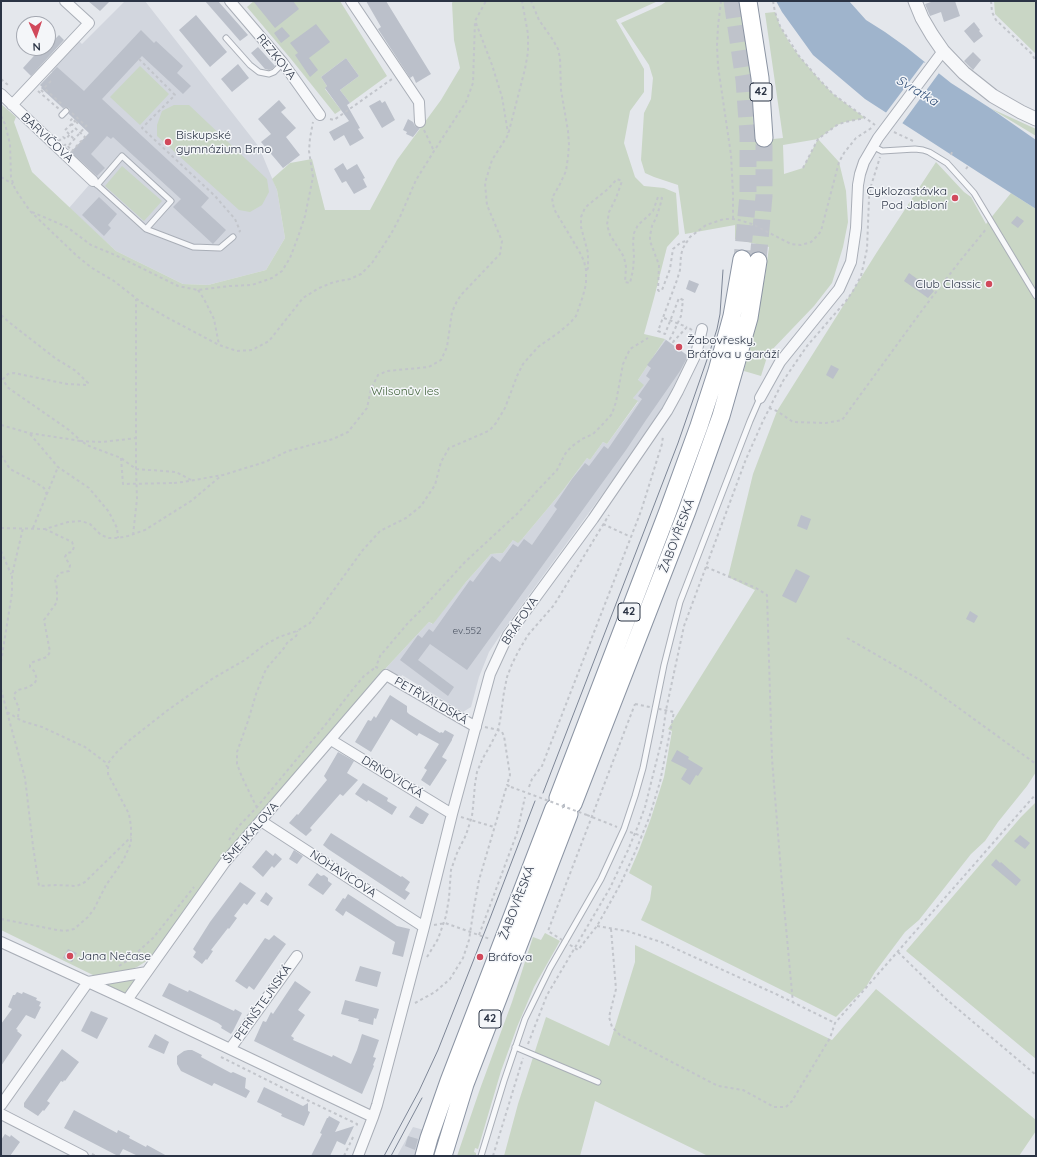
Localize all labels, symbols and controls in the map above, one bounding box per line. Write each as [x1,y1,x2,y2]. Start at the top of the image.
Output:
north arrow [16,16,56,56]
street label: REZKOVA [253,31,299,83]
text: N [32,40,41,54]
water label: Svratka [893,72,941,110]
road number: 42 [750,83,772,101]
street label: BARVIČOVA [18,110,76,166]
place label: Biskupské gymnázium Brno [176,128,271,156]
marker: Biskupské gymnázium Brno [163,137,173,147]
place label: Cyklozastávka Pod Jabloní [866,184,947,212]
marker: Cyklozastávka Pod Jabloní [950,193,960,203]
place label: Club Classic [915,277,981,291]
marker: Club Classic [984,279,994,289]
place label: Žabovřesky, Bráfova u garáží [687,333,779,361]
marker: Žabovřesky, Bráfova u garáží [674,342,684,352]
park label: Wilsonův les [371,384,439,398]
street label: ŽABOVŘESKÁ [656,497,698,575]
street label: BRÁFOVA [499,594,541,648]
road number: 42 [618,603,640,621]
house number: ev.552 [452,625,482,637]
street label: PETŘVALDSKÁ [392,674,470,728]
street label: DRNOVICKÁ [359,753,425,801]
street label: ŠMEJKALOVA [220,799,282,867]
street label: NOHAVICOVA [307,847,379,901]
street label: ŽABOVŘESKÁ [496,864,538,942]
place label: Jana Nečase [78,949,151,963]
place label: Bráfova [488,950,532,964]
marker: Jana Nečase [65,951,75,961]
marker: Bráfova [475,952,485,962]
street label: PERNŠTEJNSKÁ [231,962,295,1044]
road number: 42 [479,1010,501,1028]

